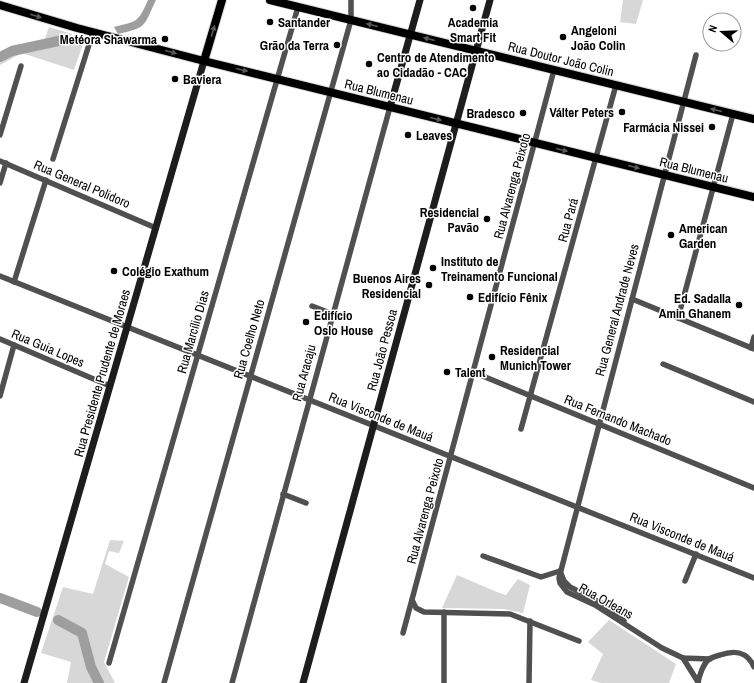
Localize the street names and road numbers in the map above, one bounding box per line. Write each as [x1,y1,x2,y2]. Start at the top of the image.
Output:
street label: Rua Doutor João Colin [506,38,616,80]
street label: Rua Blumenau [343,75,415,109]
street label: Rua Alvarenga Peixoto [490,131,534,241]
street label: Rua Blumenau [658,153,730,187]
street label: Rua General Polidoro [31,156,133,212]
street label: Rua Pará [554,196,582,244]
street label: Rua General Andrade Neves [591,242,643,378]
street label: Rua Presidente Prudente de Moraes [70,287,134,459]
street label: Rua Marcílio Dias [173,289,213,375]
street label: Rua Coelho Neto [230,297,268,381]
street label: Rua João Pessoa [363,307,401,393]
street label: Rua Guia Lopes [9,325,87,371]
street label: Rua Aracaju [288,343,320,403]
street label: Rua Visconde de Mauá [326,388,436,446]
street label: Rua Fernando Machado [562,391,674,449]
street label: Rua Alvarenga Peixoto [403,456,447,566]
street label: Rua Visconde de Mauá [627,508,737,566]
street label: Rua Orleans [576,579,636,623]

